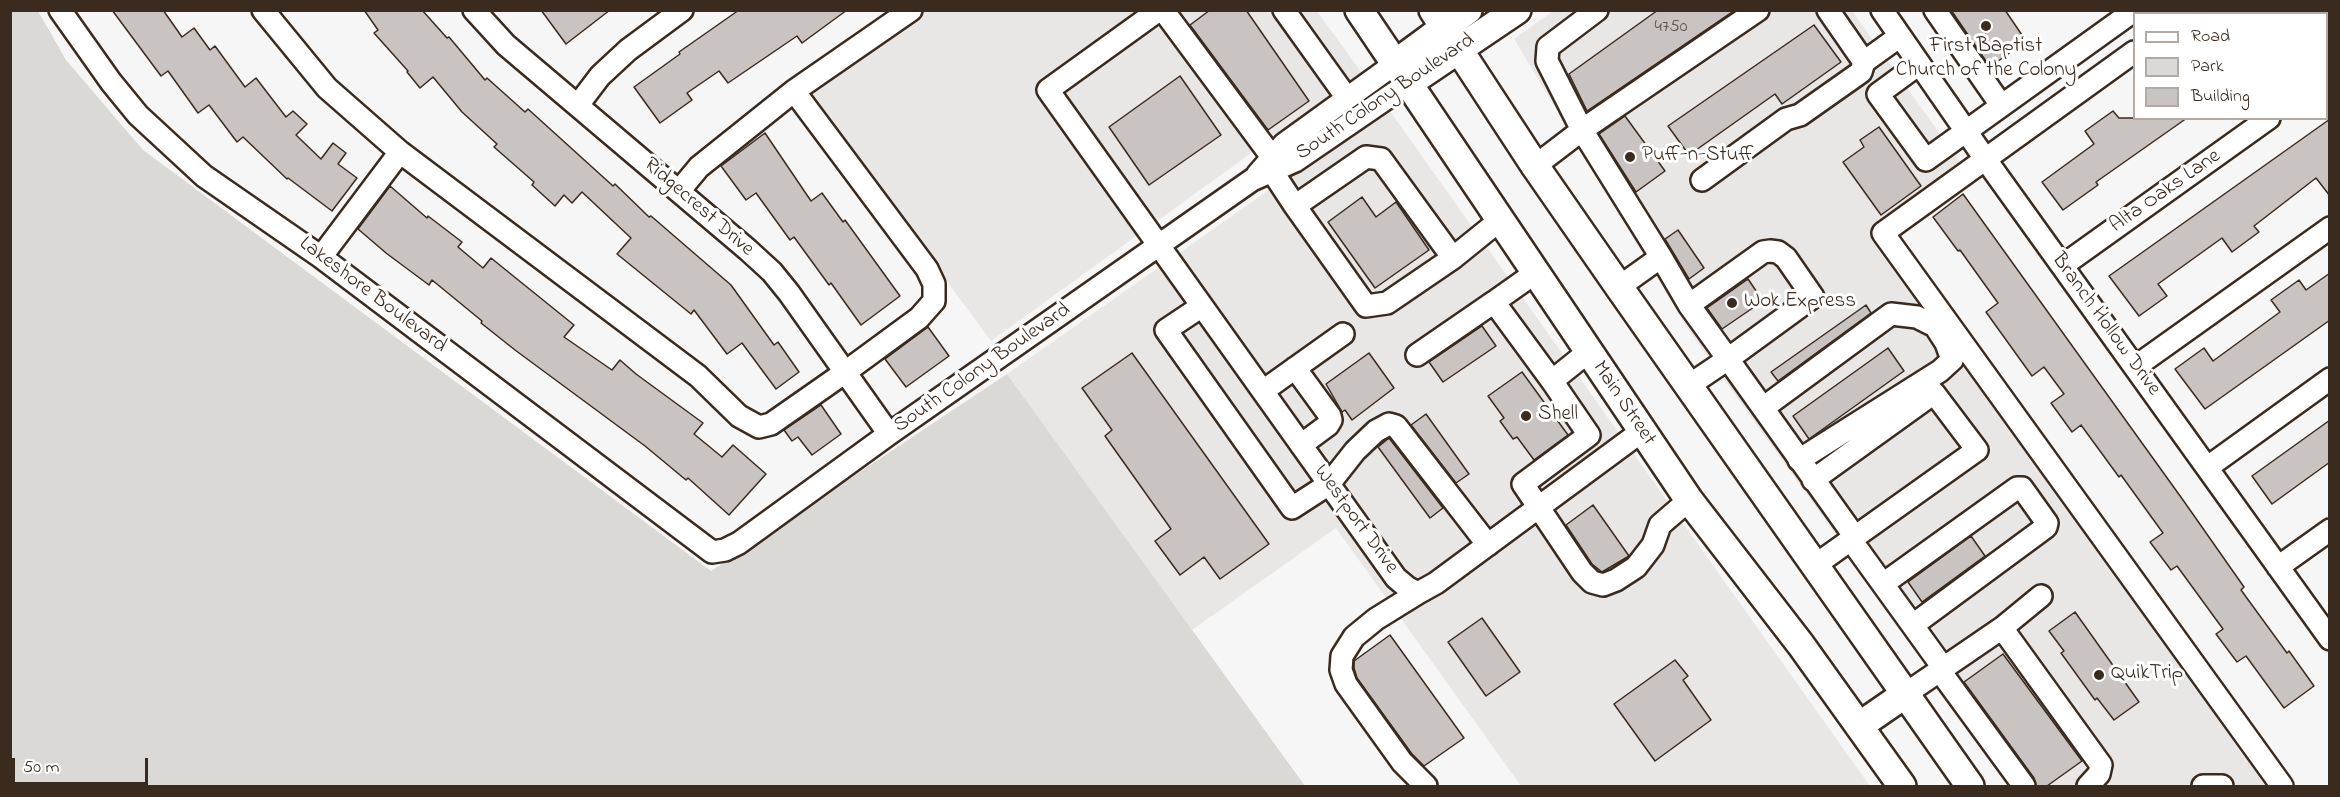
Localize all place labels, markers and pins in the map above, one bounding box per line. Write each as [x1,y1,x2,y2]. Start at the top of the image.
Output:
marker: First Baptist Church of the Colony [1979,19,1993,33]
place label: First Baptist Church of the Colony [1896,35,2076,85]
place label: Puff-n-Stuff [1642,144,1754,170]
marker: Puff-n-Stuff [1623,150,1637,164]
place label: Wok Express [1744,290,1856,316]
marker: Wok Express [1725,296,1739,310]
place label: Shell [1538,403,1578,429]
marker: Shell [1519,409,1533,423]
place label: QuikTrip [2111,662,2183,688]
marker: QuikTrip [2092,668,2106,682]

